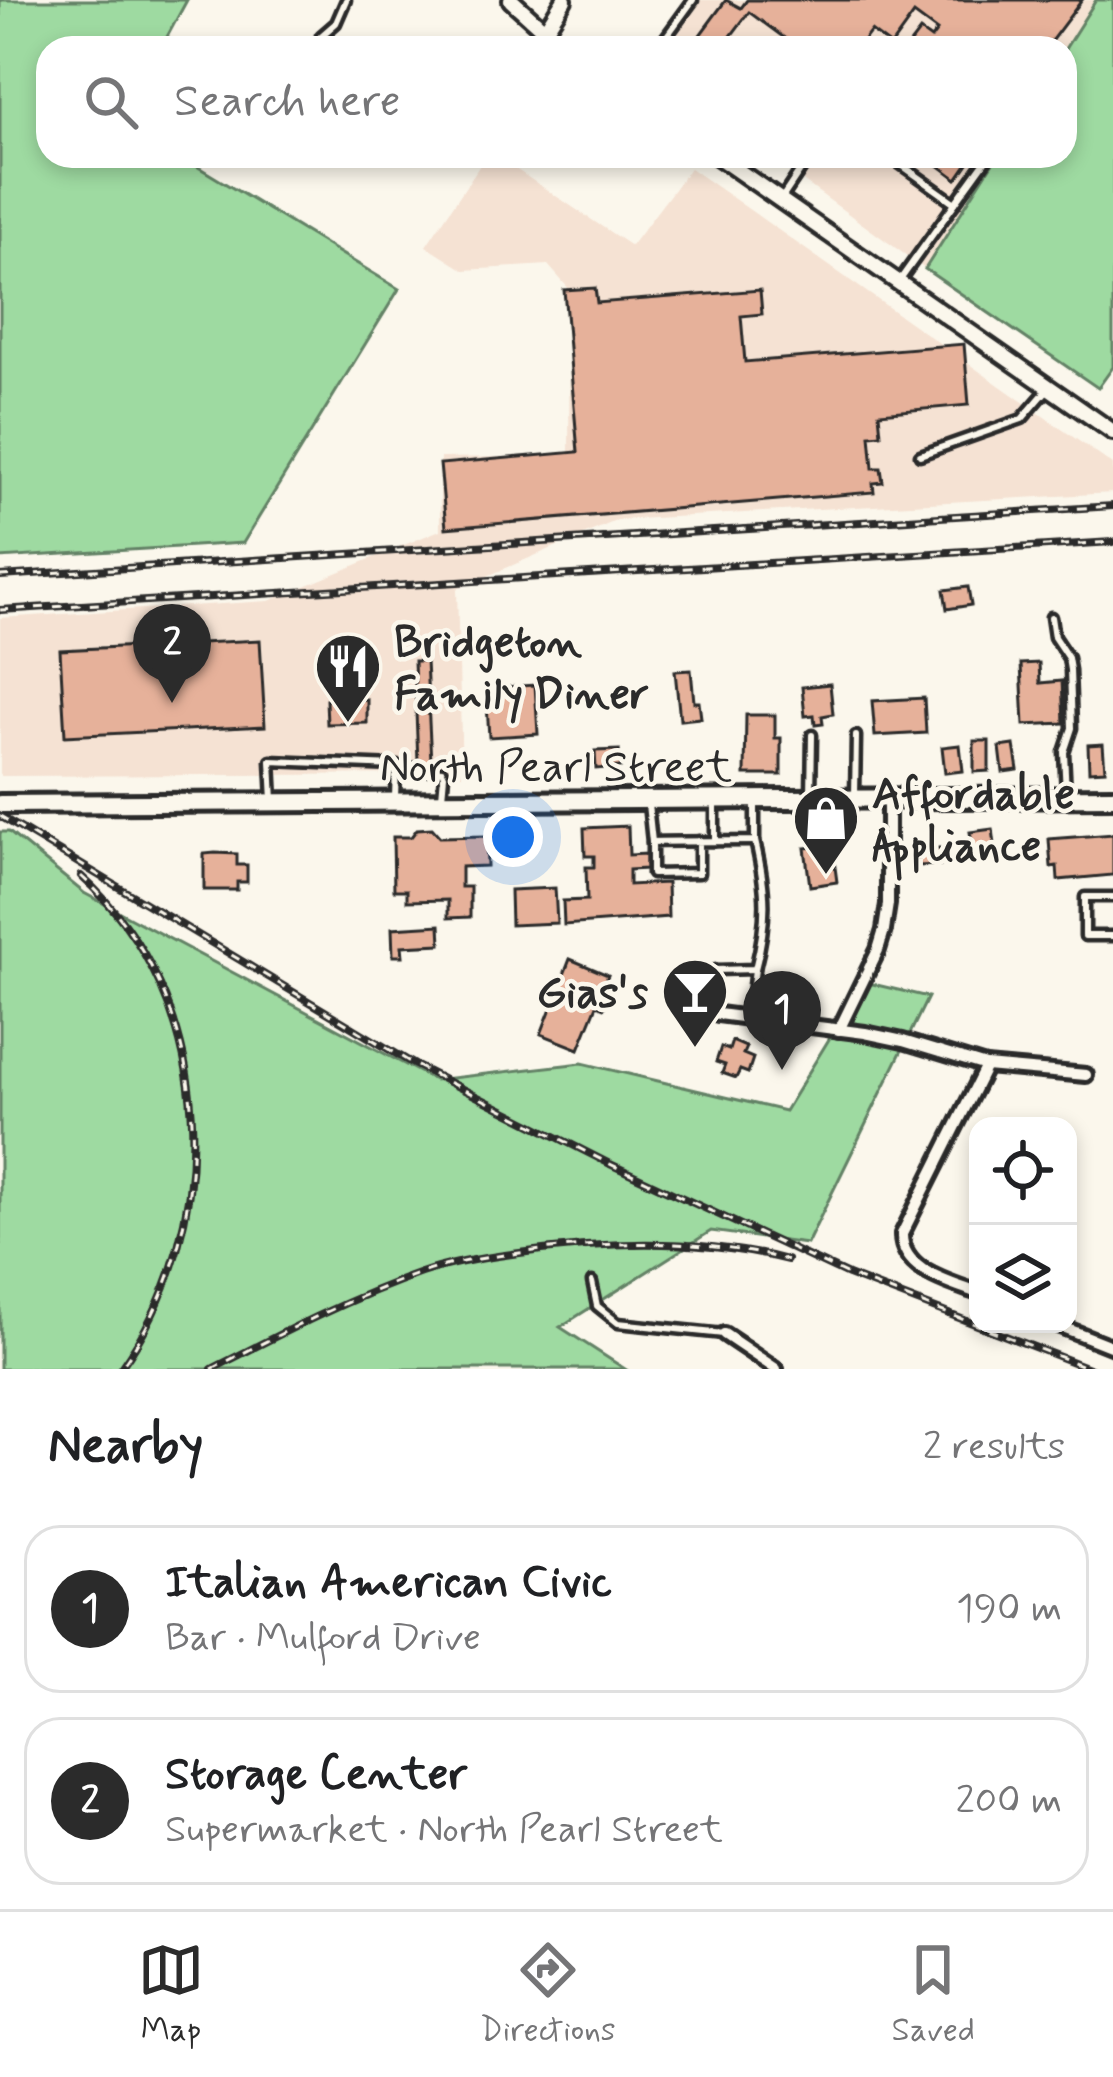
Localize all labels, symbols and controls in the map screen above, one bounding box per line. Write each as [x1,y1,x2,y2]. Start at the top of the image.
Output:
search box [36,36,1077,168]
icon: search [78,69,144,135]
text: Search here [174,73,401,132]
pin: 2 [133,604,211,703]
place label: Bridgeton Family Diner [394,614,649,725]
restaurant icon: Bridgeton Family Diner [313,631,383,725]
street label: North Pearl Street [380,739,732,798]
place label: Affordable Appliance [872,766,1075,881]
shop icon: Affordable Appliance [791,783,861,877]
your location [483,807,543,867]
bar icon: Gias's [660,956,730,1050]
place label: Gias's [536,965,648,1024]
pin: 1 [743,971,821,1070]
map controls [969,1117,1077,1333]
button: locate [969,1117,1077,1225]
button: layers [969,1225,1077,1333]
text: Nearby [48,1414,203,1480]
text: 2 results [923,1422,1065,1473]
text: Italian American Civic [165,1554,612,1613]
text: 1 [81,1584,99,1635]
text: 190 m [956,1584,1062,1635]
text: Bar · Mulford Drive [165,1613,481,1664]
text: Storage Center [165,1746,467,1805]
text: 2 [80,1776,100,1827]
text: 200 m [956,1776,1062,1827]
text: Supermarket · North Pearl Street [165,1805,723,1856]
tab: Map [138,1937,204,2053]
tab: Directions [480,1937,616,2053]
tab: Saved [892,1937,975,2053]

